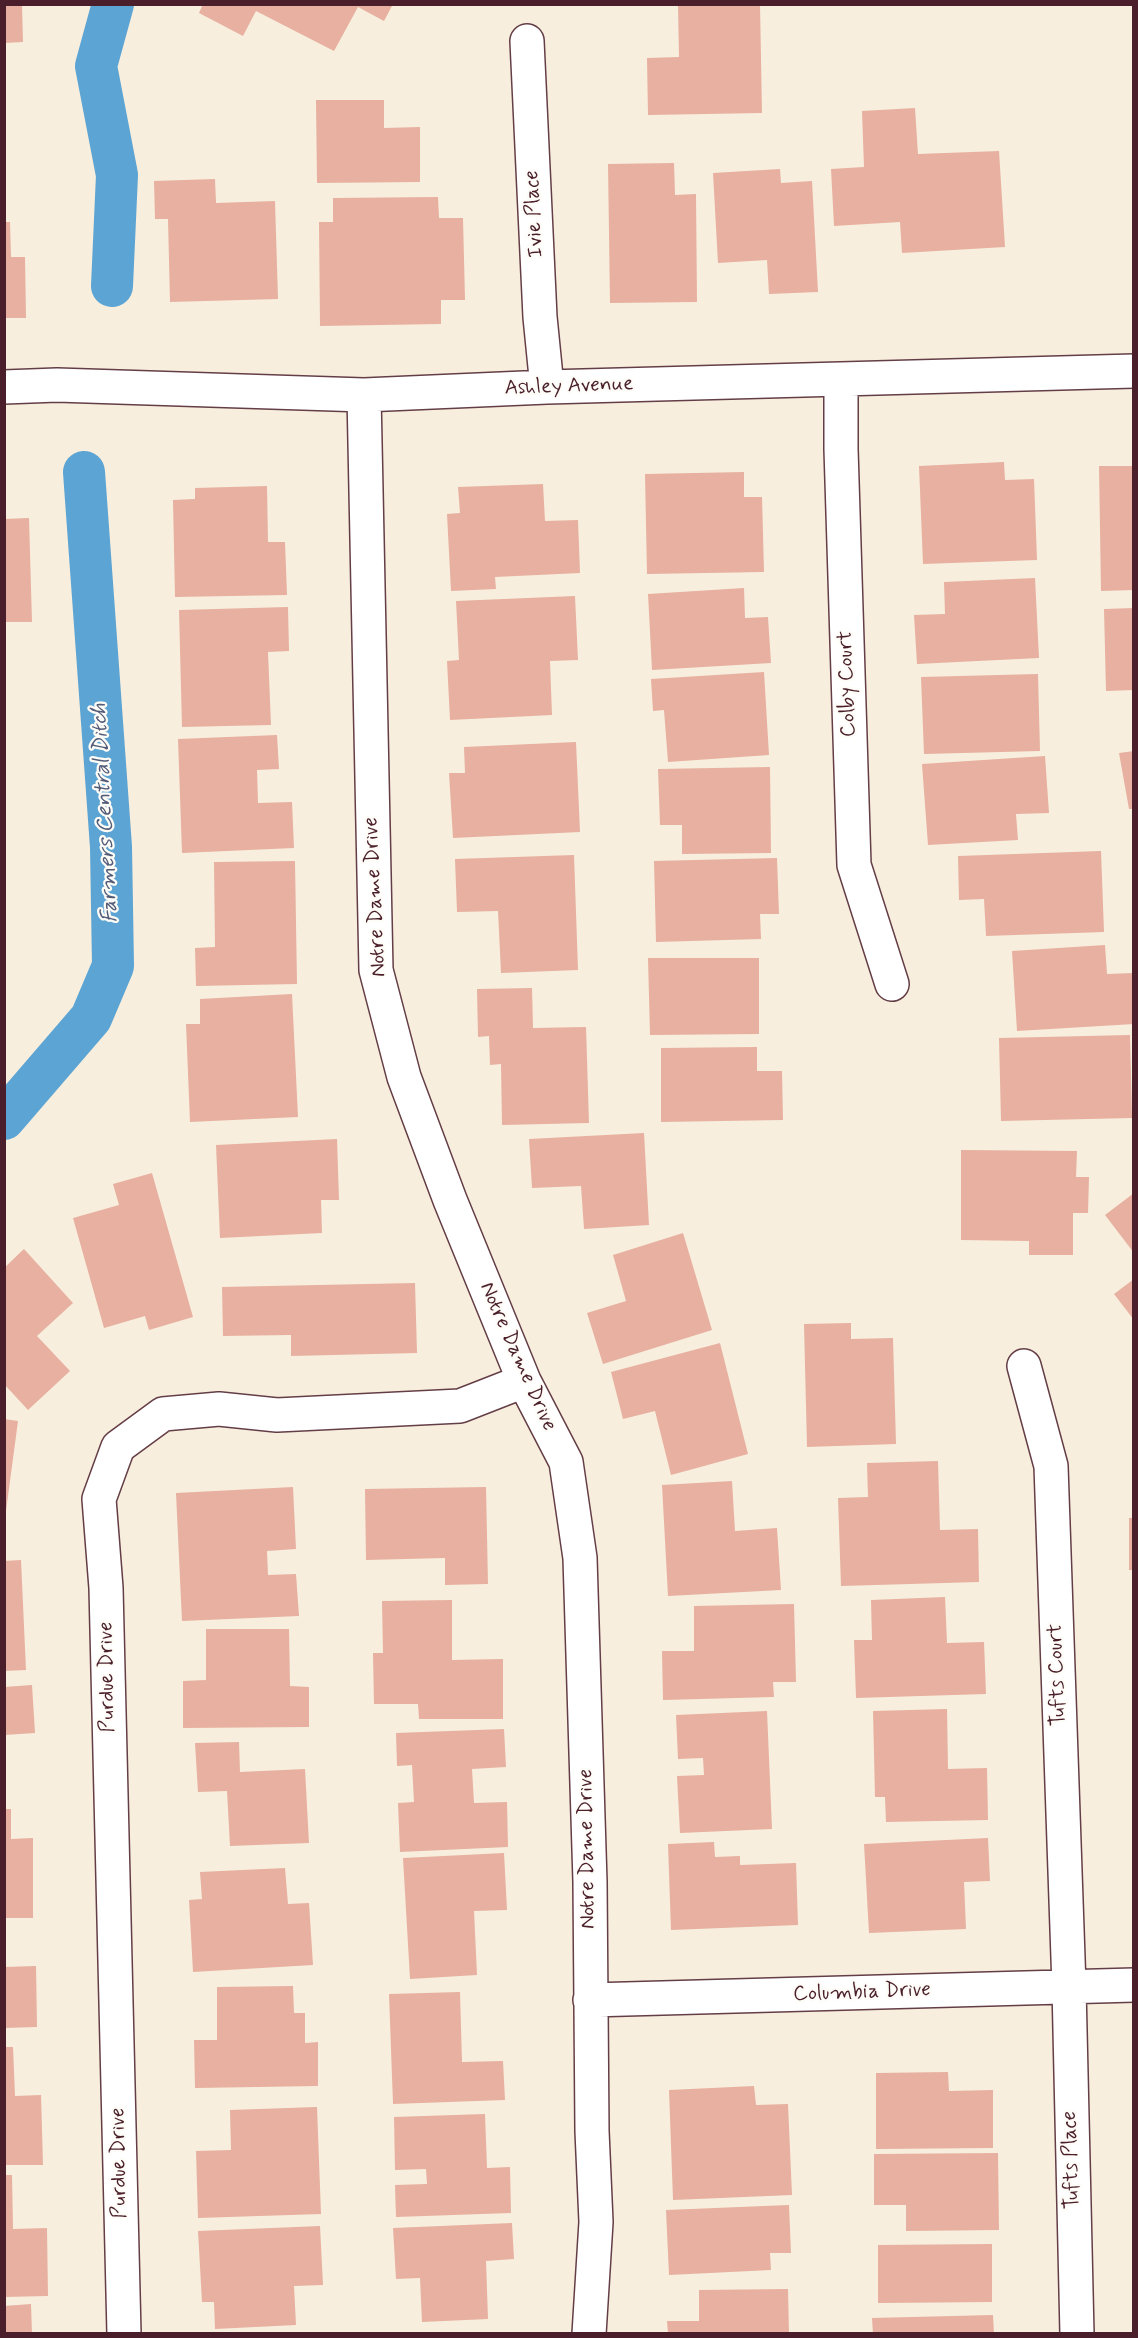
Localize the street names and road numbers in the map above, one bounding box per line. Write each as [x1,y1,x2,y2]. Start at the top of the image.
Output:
street label: Ivie Place [520,170,550,258]
street label: Ashley Avenue [504,372,634,402]
street label: Colby Court [834,630,862,738]
street label: Notre Dame Drive [359,816,393,978]
street label: Notre Dame Drive [473,1279,561,1435]
street label: Purdue Drive [94,1621,122,1733]
street label: Tufts Court [1044,1623,1072,1727]
street label: Notre Dame Drive [574,1769,602,1929]
street label: Columbia Drive [793,1978,931,2008]
street label: Purdue Drive [106,2107,134,2219]
street label: Tufts Place [1058,2110,1086,2210]

